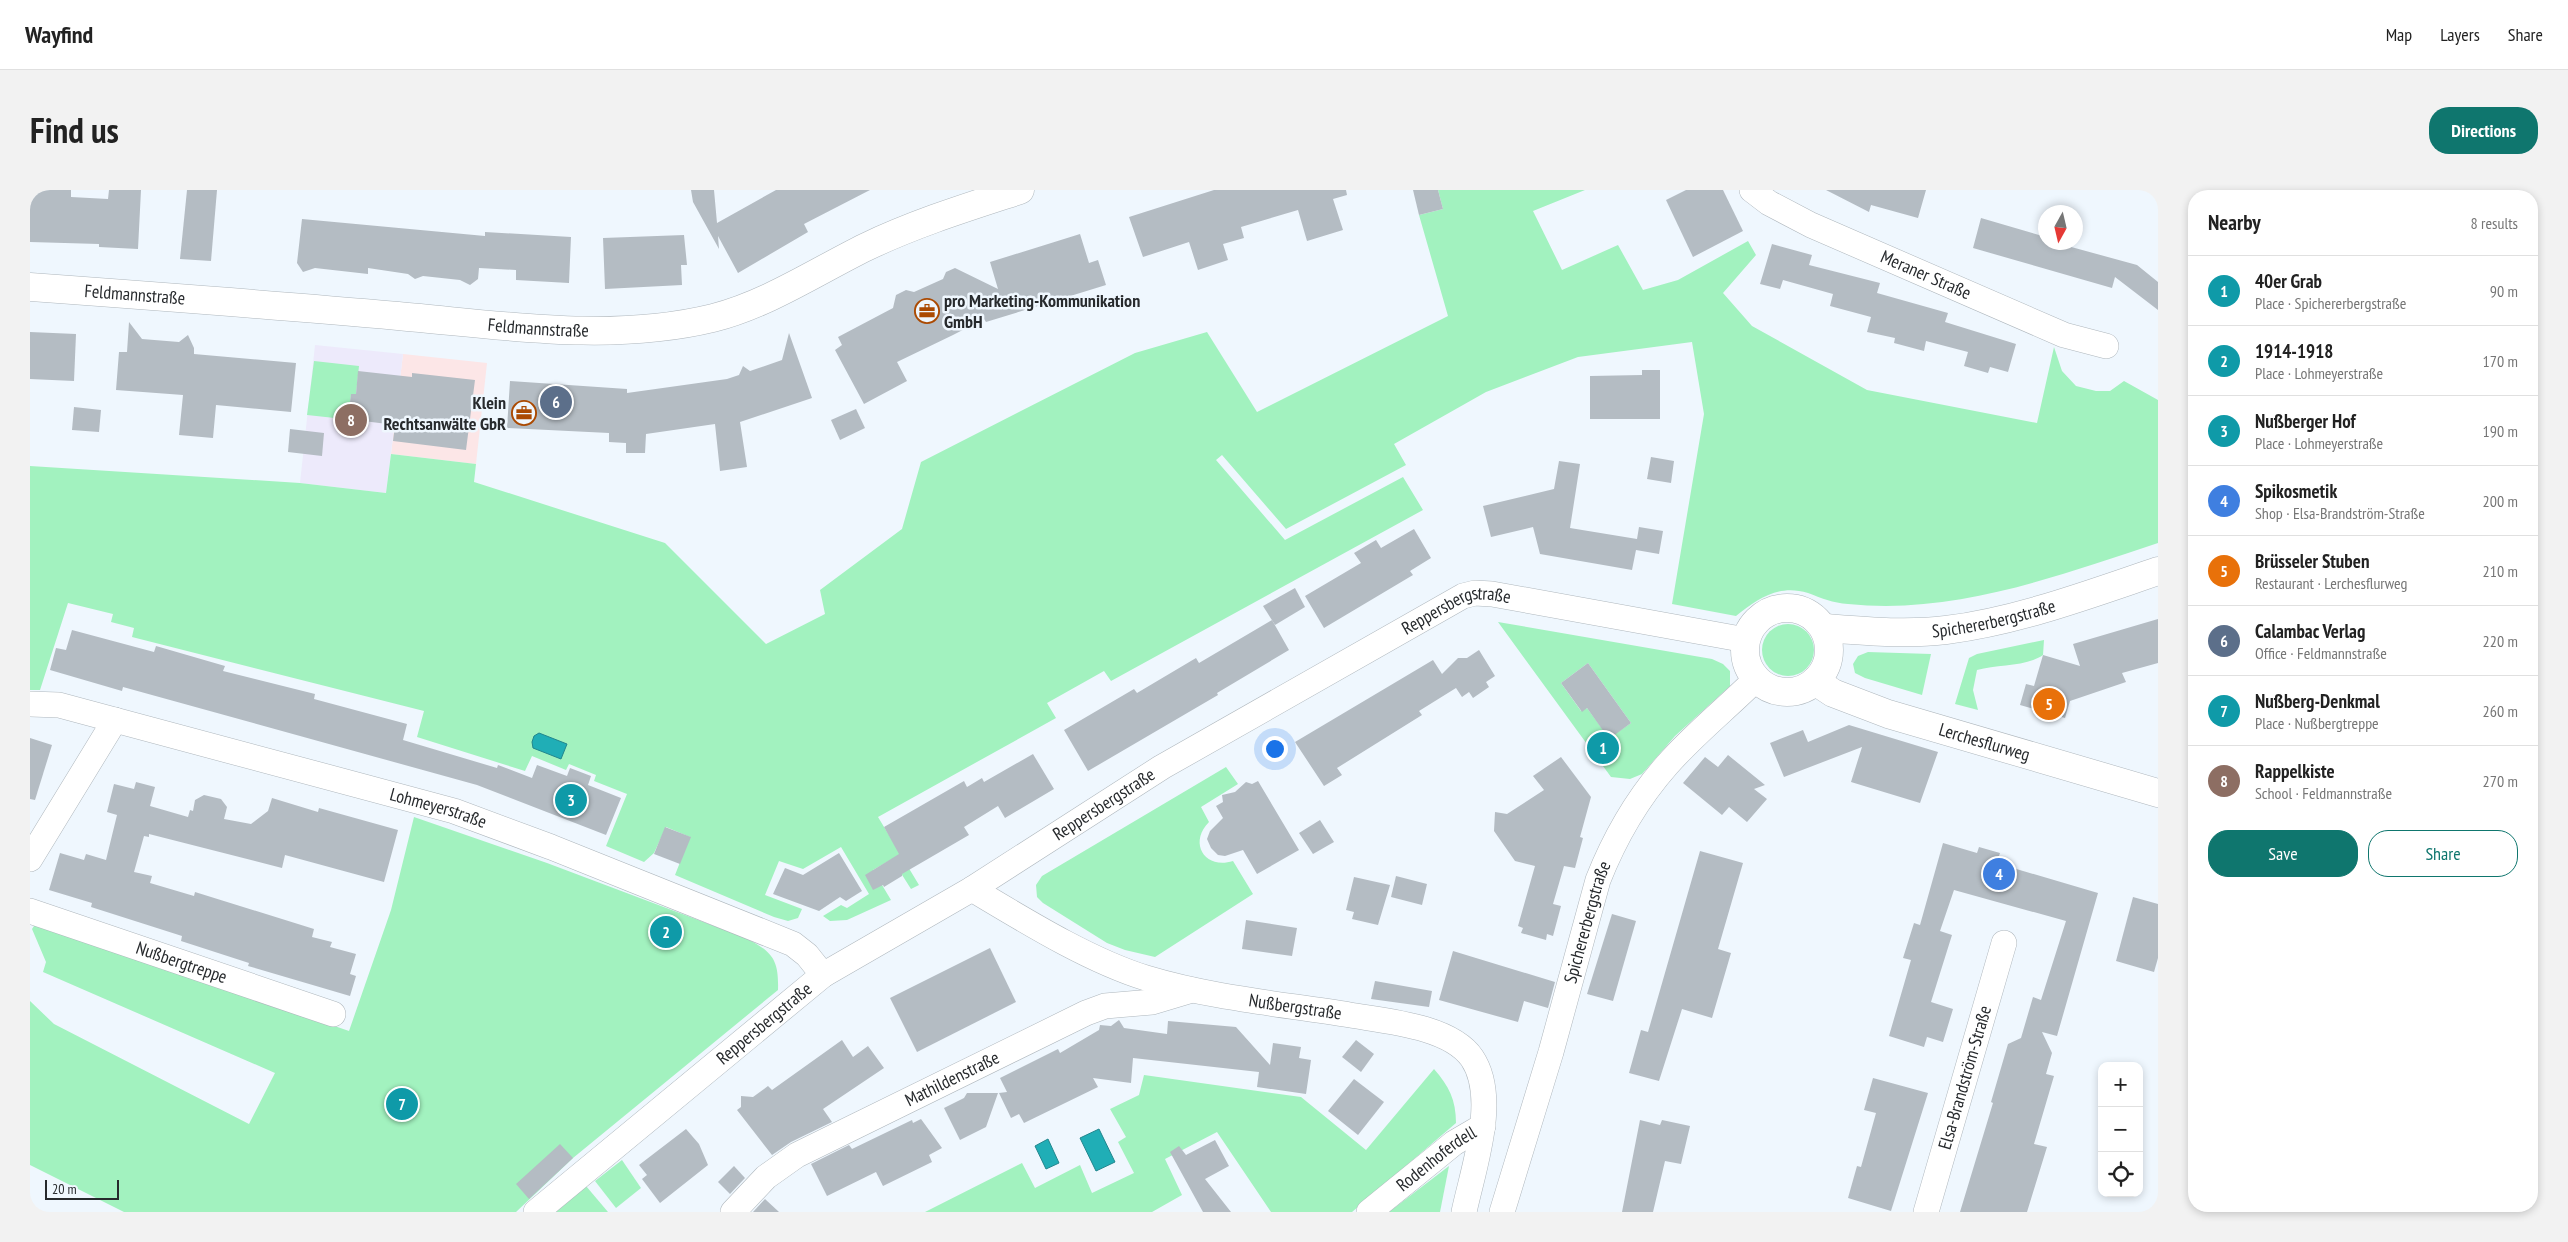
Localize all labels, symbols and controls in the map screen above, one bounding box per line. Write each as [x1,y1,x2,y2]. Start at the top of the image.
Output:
text: Wayfind [25,19,93,50]
text: Map [2386,23,2412,46]
text: Layers [2440,23,2480,46]
text: Share [2508,23,2543,46]
text: Find us [30,107,119,153]
button: Directions [2429,107,2538,154]
north arrow [2038,205,2083,250]
text: Nearby [2208,209,2261,236]
text: 8 results [2471,213,2518,233]
street label: Meraner Straße [1877,245,1975,304]
text: 40er Grab [2255,269,2322,293]
street label: Feldmannstraße [84,279,186,309]
text: 1 [2220,281,2228,301]
text: 90 m [2490,281,2518,301]
place label: pro Marketing-Kommunikation GmbH [944,289,1140,333]
text: Place · Spichererbergstraße [2255,293,2406,313]
office icon: pro Marketing-Kommunikation GmbH [914,298,940,324]
street label: Feldmannstraße [487,313,589,342]
text: 1914-1918 [2255,339,2333,363]
text: 2 [2220,351,2228,371]
text: 170 m [2483,351,2518,371]
text: Place · Lohmeyerstraße [2255,363,2383,383]
pin: 6 [540,383,572,421]
place label: Klein Rechtsanwälte GbR [384,391,506,435]
office icon: Klein Rechtsanwälte GbR [511,400,537,426]
pin: 8 [335,401,367,439]
text: Nußberger Hof [2255,409,2356,433]
text: 3 [2220,421,2228,441]
text: 190 m [2483,421,2518,441]
text: Place · Lohmeyerstraße [2255,433,2383,453]
text: Spikosmetik [2255,479,2337,503]
text: 4 [2220,491,2228,511]
text: 200 m [2483,491,2518,511]
text: Shop · Elsa-Brandström-Straße [2255,503,2425,523]
text: Brüsseler Stuben [2255,549,2369,573]
text: 5 [2220,561,2228,581]
text: 210 m [2483,561,2518,581]
text: Restaurant · Lerchesflurweg [2255,573,2407,593]
street label: Reppersbergstraße [1397,581,1513,639]
street label: Spichererbergstraße [1931,594,2058,642]
text: Calambac Verlag [2255,619,2365,643]
text: 6 [2220,631,2228,651]
text: 220 m [2483,631,2518,651]
text: Office · Feldmannstraße [2255,643,2387,663]
pin: 5 [2033,685,2065,723]
text: Nußberg-Denkmal [2255,689,2380,713]
text: 7 [2220,701,2228,721]
text: 260 m [2483,701,2518,721]
text: Place · Nußbergtreppe [2255,713,2379,733]
street label: Lerchesflurweg [1936,718,2033,766]
pin: 1 [1587,729,1619,767]
your location [1262,736,1288,762]
text: Rappelkiste [2255,759,2335,783]
street label: Reppersbergstraße [1048,763,1159,845]
text: 8 [2220,771,2228,791]
text: 270 m [2483,771,2518,791]
pin: 3 [555,781,587,819]
street label: Lohmeyerstraße [387,782,490,833]
text: School · Feldmannstraße [2255,783,2392,803]
button: Save [2208,830,2358,877]
button: Share [2368,830,2518,877]
pin: 4 [1983,855,2015,893]
street label: Spichererbergstraße [1558,857,1616,986]
pin: 2 [650,913,682,951]
street label: Nußbergtreppe [133,936,230,988]
street label: Reppersbergstraße [712,977,816,1069]
street label: Nußbergstraße [1247,988,1343,1025]
street label: Elsa-Brandström-Straße [1933,1003,1996,1152]
street label: Mathildenstraße [901,1045,1003,1111]
map controls [2098,1062,2143,1197]
button: + [2098,1062,2143,1107]
pin: 7 [386,1085,418,1123]
button: − [2098,1107,2143,1152]
street label: Rodenhoferdell [1391,1120,1481,1196]
button: locate [2098,1152,2143,1197]
scale bar [45,1177,119,1200]
text: 20 m [52,1180,77,1198]

